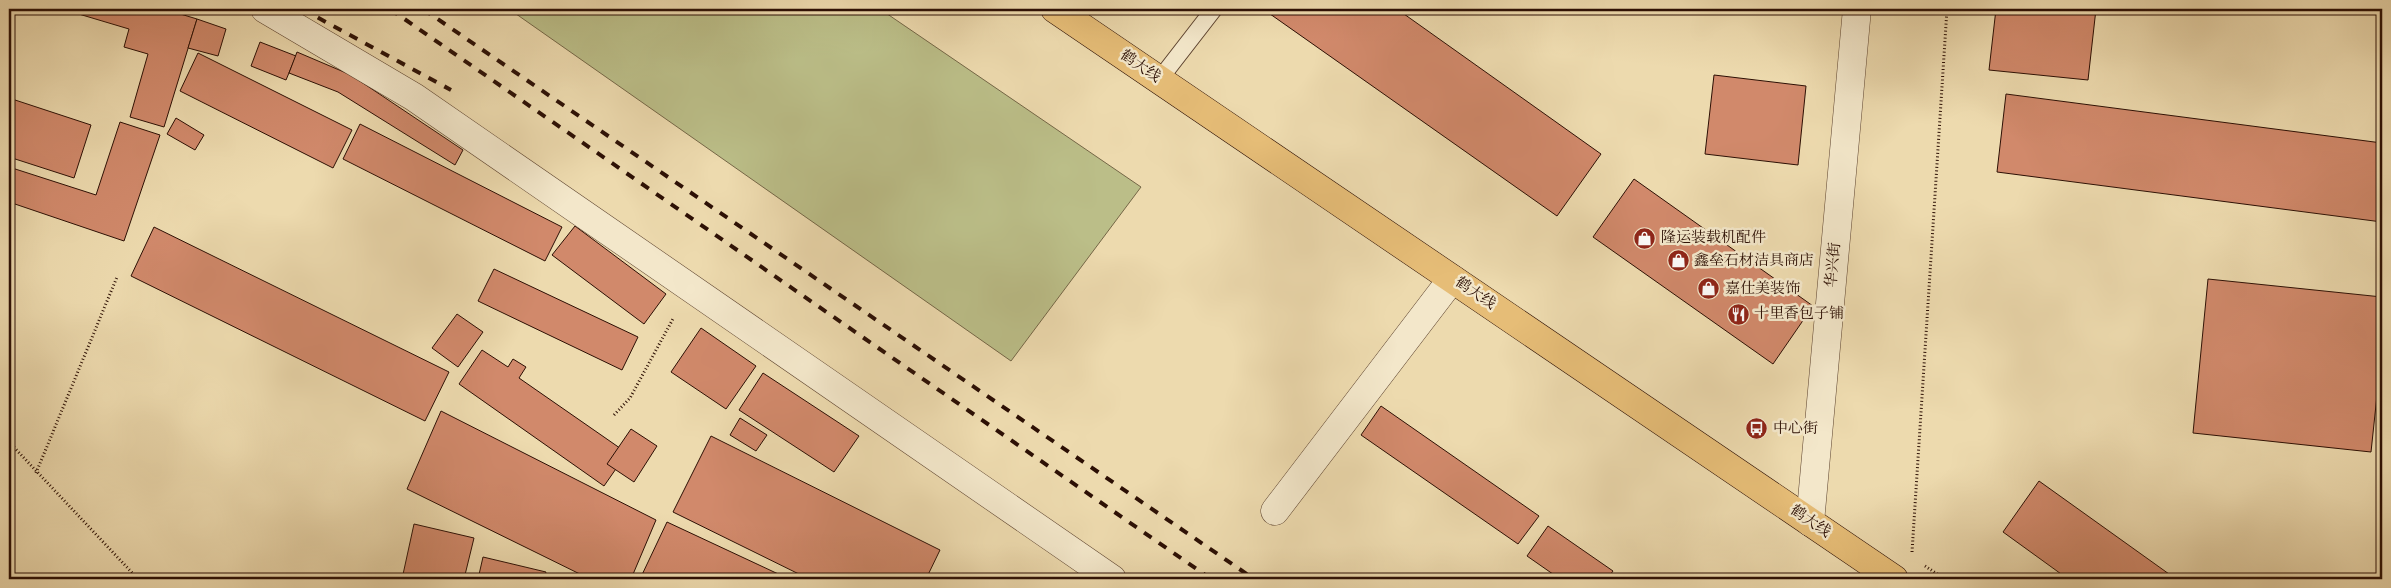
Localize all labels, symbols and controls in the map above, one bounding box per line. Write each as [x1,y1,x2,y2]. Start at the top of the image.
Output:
street label: 鹤大线 [1117,47,1164,86]
shop icon: 隆运装载机配件 [1633,226,1657,250]
place label: 隆运装载机配件 [1661,229,1766,246]
street label: 华兴街 [1823,242,1843,288]
shop icon: 鑫垒石材洁具商店 [1666,249,1690,273]
place label: 鑫垒石材洁具商店 [1694,252,1814,269]
street label: 鹤大线 [1452,274,1499,313]
shop icon: 嘉仕美装饰 [1697,277,1721,301]
place label: 嘉仕美装饰 [1725,280,1800,297]
restaurant icon: 十里香包子铺 [1726,302,1750,326]
place label: 十里香包子铺 [1754,305,1844,322]
bus stop icon: 中心街 [1745,417,1769,441]
place label: 中心街 [1773,420,1818,437]
street label: 鹤大线 [1787,502,1834,541]

